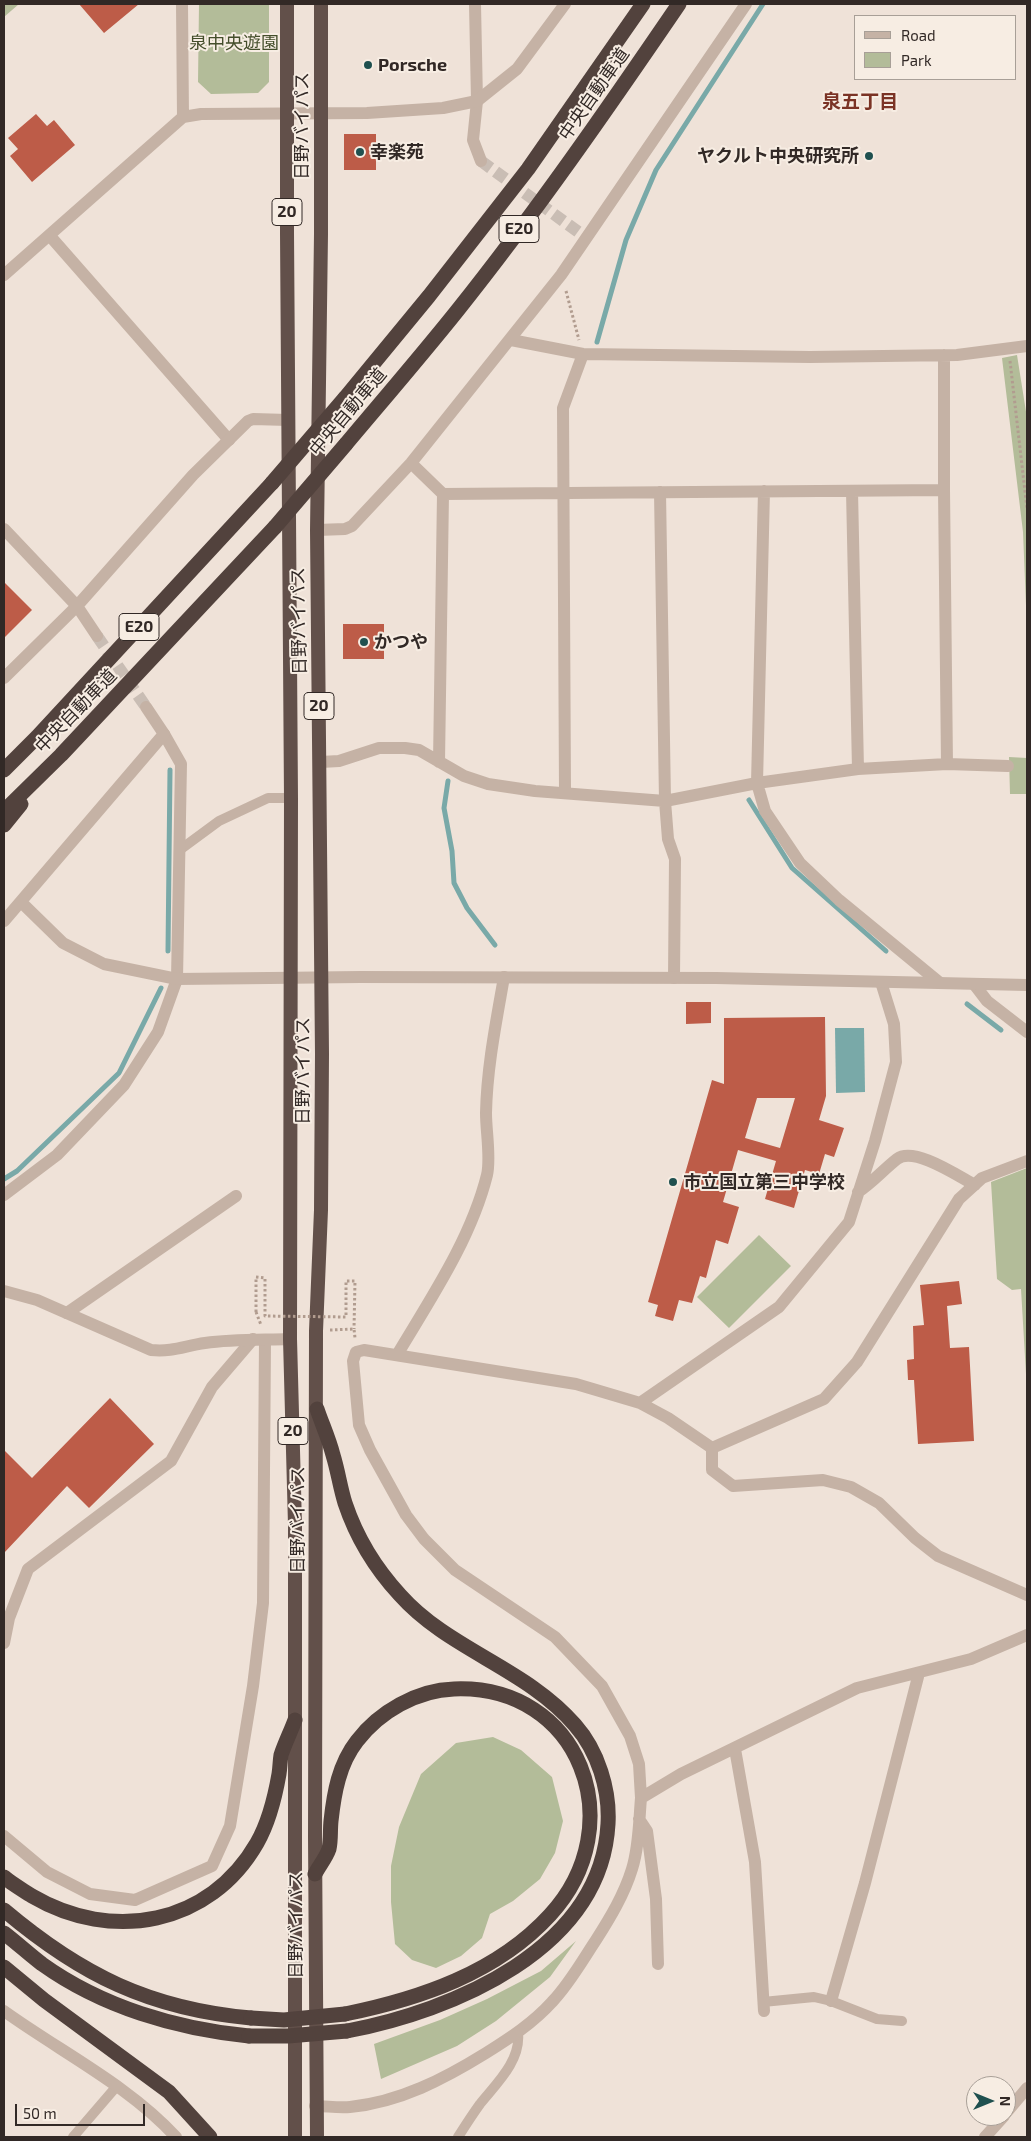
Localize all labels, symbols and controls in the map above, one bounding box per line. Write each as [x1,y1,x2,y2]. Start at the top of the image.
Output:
legend [854,15,1016,80]
text: Road [901,26,936,44]
park label: 泉中央遊園 [189,32,279,54]
street label: 中央自動車道 [554,44,634,144]
text: Park [901,51,932,69]
place label: Porsche [378,54,447,76]
marker: Porsche [362,59,374,71]
street label: 日野バイパス [291,72,313,180]
district label: 泉五丁目 [822,91,898,113]
place label: 幸楽苑 [370,141,424,163]
place label: ヤクルト中央研究所 [697,145,859,167]
marker: 幸楽苑 [354,146,366,158]
marker: ヤクルト中央研究所 [863,150,875,162]
road number: 20 [272,198,302,226]
road number: E20 [499,215,539,242]
street label: 中央自動車道 [305,364,391,460]
street label: 日野バイパス [287,567,311,675]
road number: E20 [119,614,159,640]
place label: かつや [374,631,428,653]
marker: かつや [358,636,370,648]
street label: 中央自動車道 [31,665,121,757]
road number: 20 [304,692,334,719]
street label: 日野バイパス [292,1017,314,1125]
place label: 市立国立第三中学校 [683,1171,845,1193]
marker: 市立国立第三中学校 [667,1176,679,1188]
road number: 20 [278,1418,308,1444]
street label: 日野バイパス [287,1466,309,1574]
street label: 日野バイパス [285,1871,307,1979]
north arrow [966,2076,1016,2126]
scale bar [18,2094,148,2126]
text: N [997,2096,1014,2106]
text: 50 m [23,2104,57,2122]

